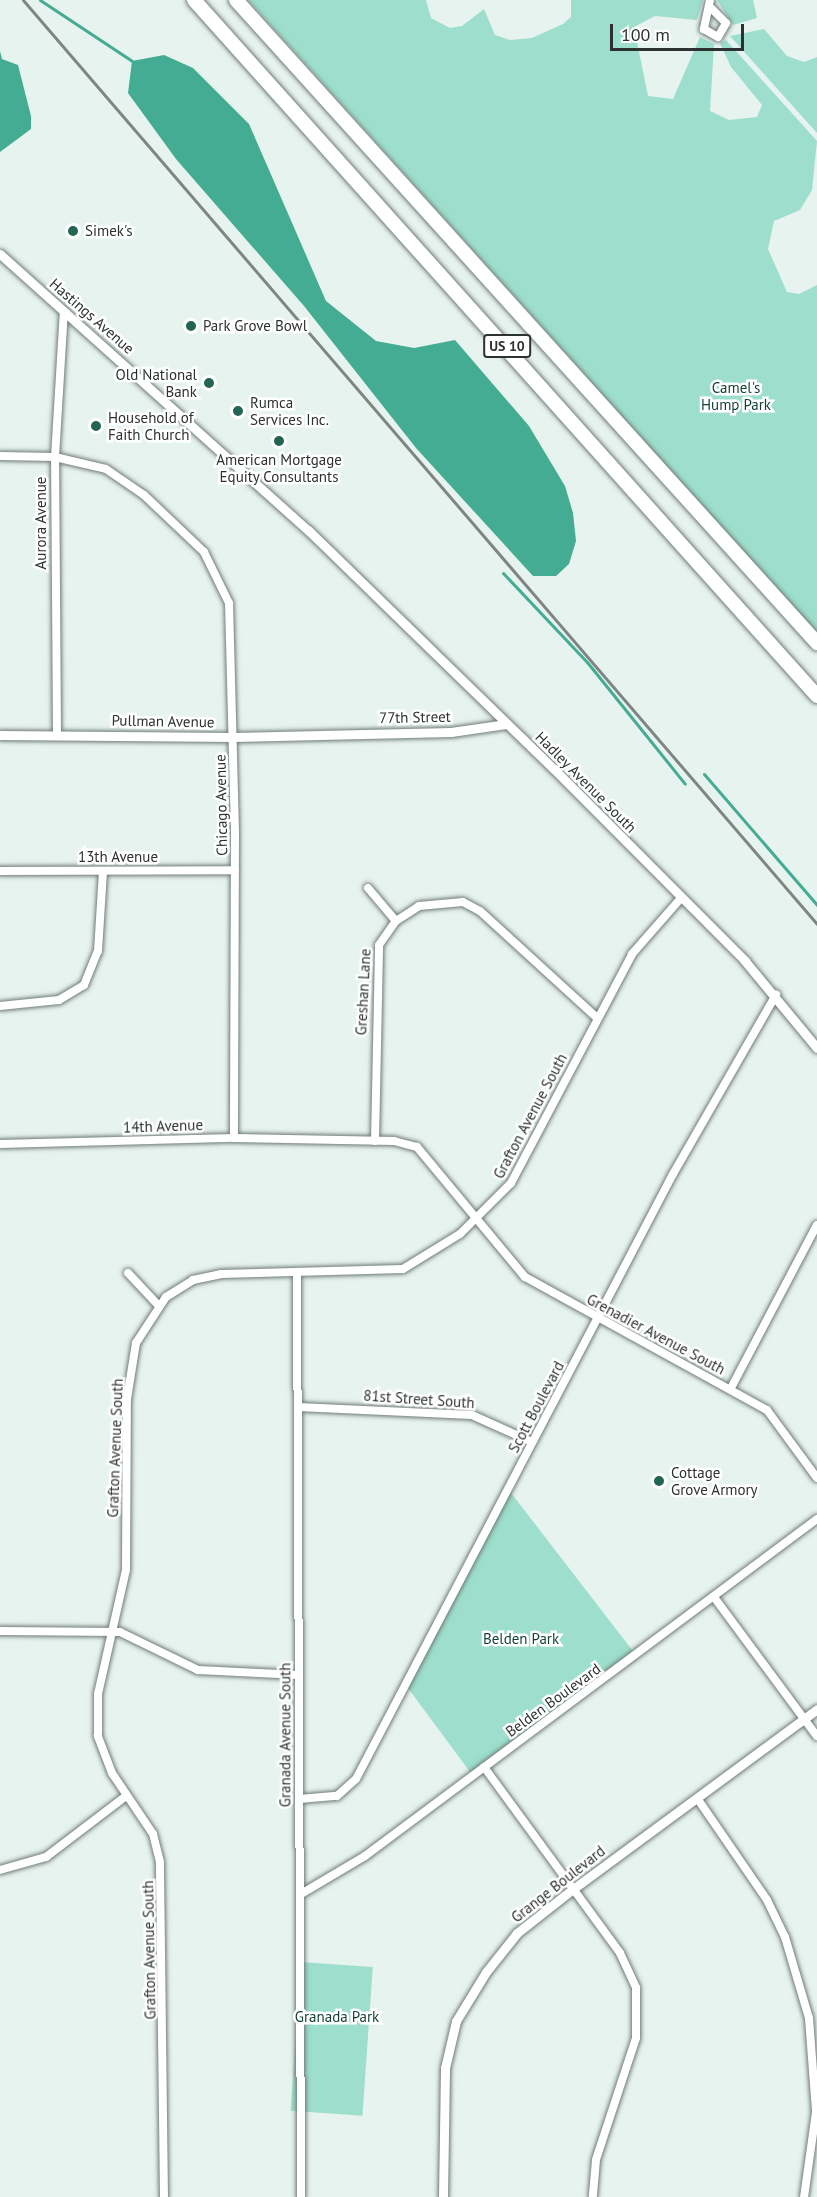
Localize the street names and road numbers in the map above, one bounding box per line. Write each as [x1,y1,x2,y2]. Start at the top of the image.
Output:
street label: Hastings Avenue [46,274,138,358]
road number: US 10 [483,335,531,357]
street label: Aurora Avenue [32,476,50,570]
street label: 77th Street [379,707,451,727]
street label: Pullman Avenue [111,711,215,731]
street label: Hadley Avenue South [531,727,641,837]
street label: Chicago Avenue [211,754,231,856]
street label: 13th Avenue [78,848,158,866]
street label: Greshan Lane [352,948,374,1036]
street label: Grafton Avenue South [489,1050,571,1182]
street label: 14th Avenue [122,1116,204,1136]
street label: Grenadier Avenue South [584,1290,728,1378]
street label: Scott Boulevard [504,1358,568,1456]
street label: Grafton Avenue South [104,1378,126,1518]
street label: 81st Street South [363,1386,475,1412]
street label: Belden Boulevard [502,1659,604,1741]
street label: Granada Avenue South [276,1662,294,1808]
street label: Grange Boulevard [508,1842,608,1926]
street label: Grafton Avenue South [139,1880,159,2020]

